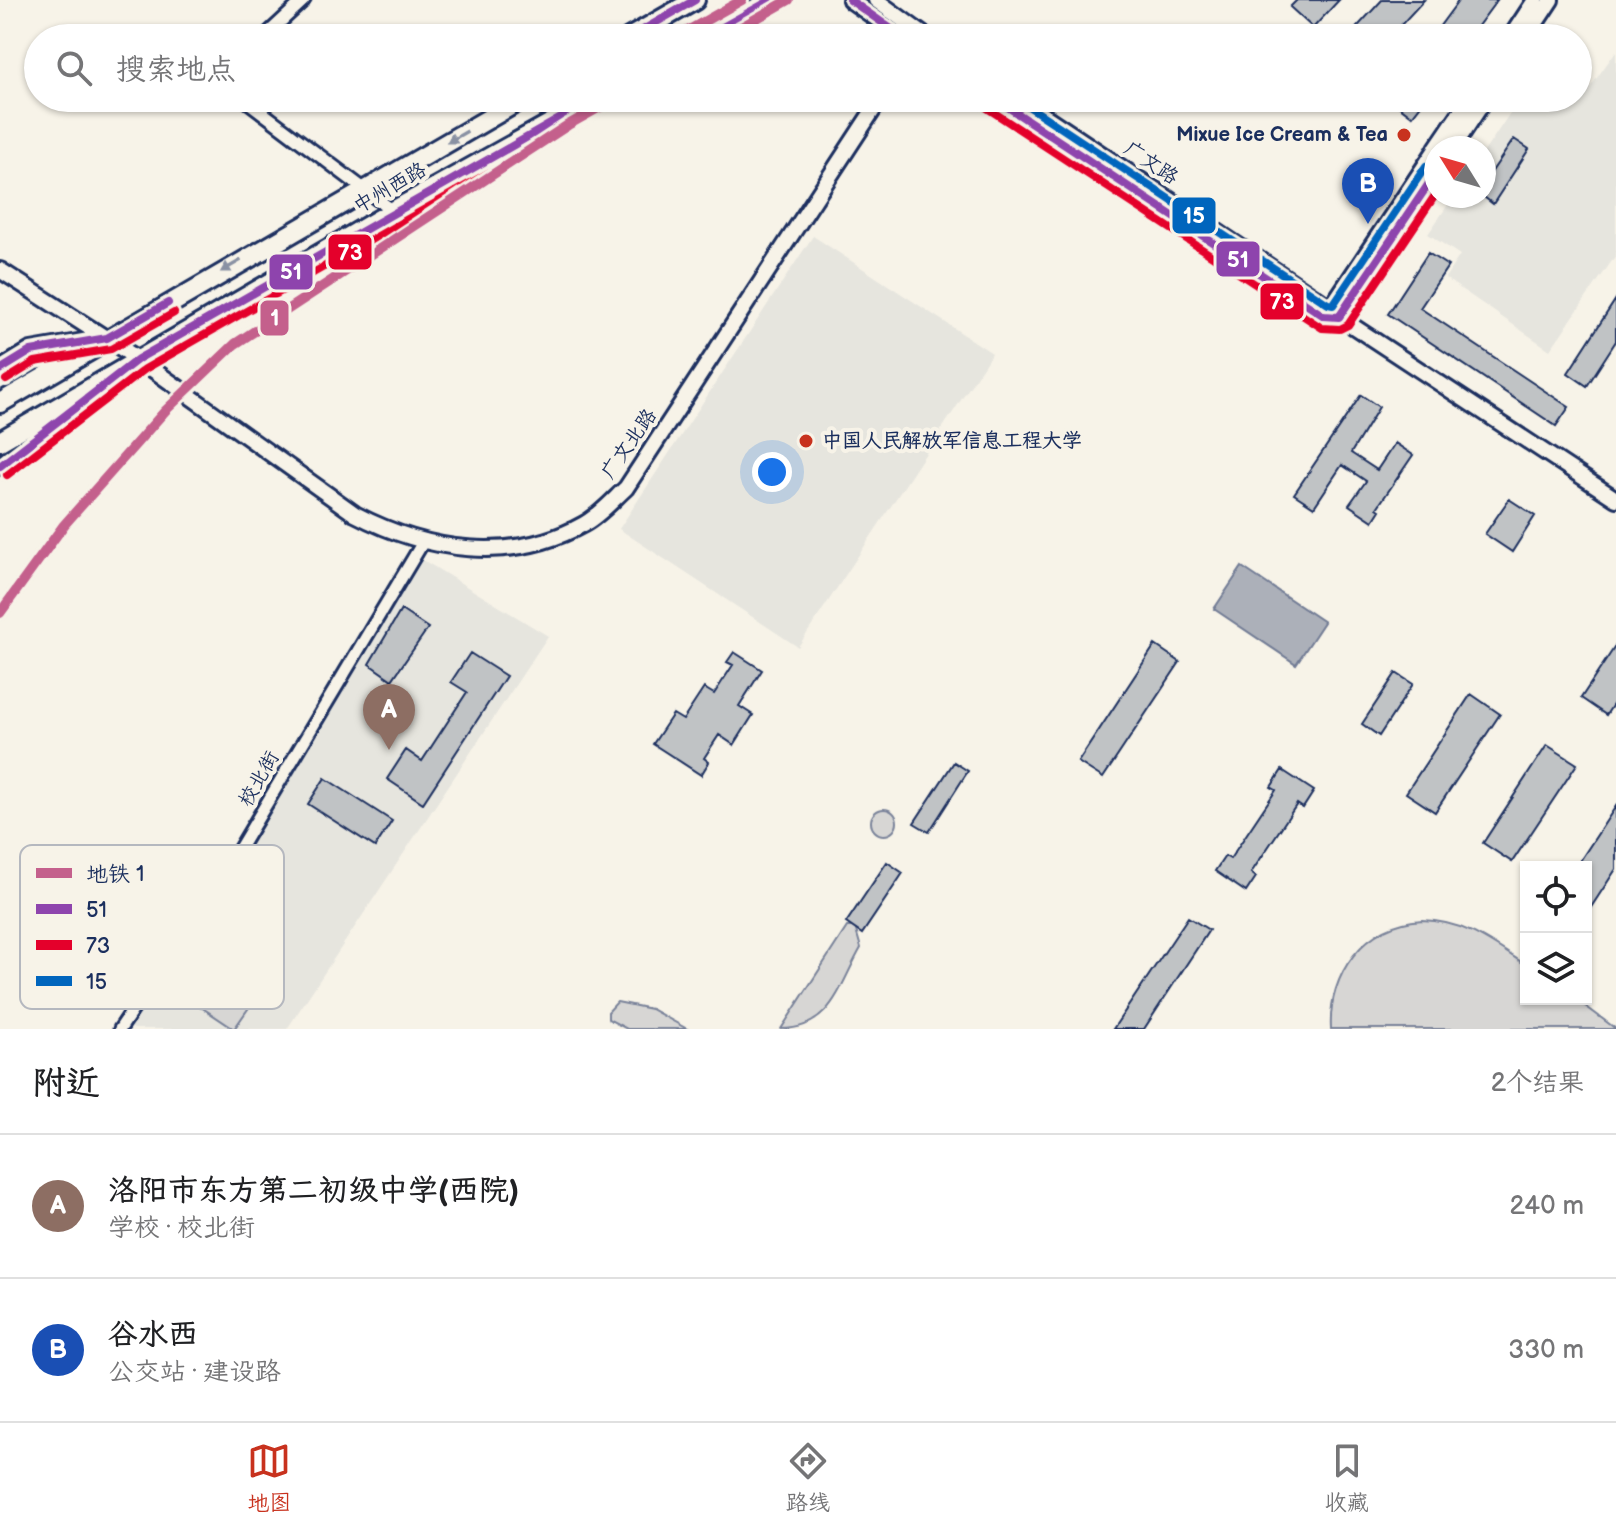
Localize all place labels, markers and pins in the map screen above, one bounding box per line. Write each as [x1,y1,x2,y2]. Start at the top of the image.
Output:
place label: Mixue Ice Cream & Tea [1176,123,1388,147]
marker: Mixue Ice Cream & Tea [1395,126,1413,144]
pin: B [1342,158,1394,224]
place label: 中国人民解放军信息工程大学 [822,429,1082,453]
marker: 中国人民解放军信息工程大学 [797,432,815,450]
pin: A [363,684,415,750]

